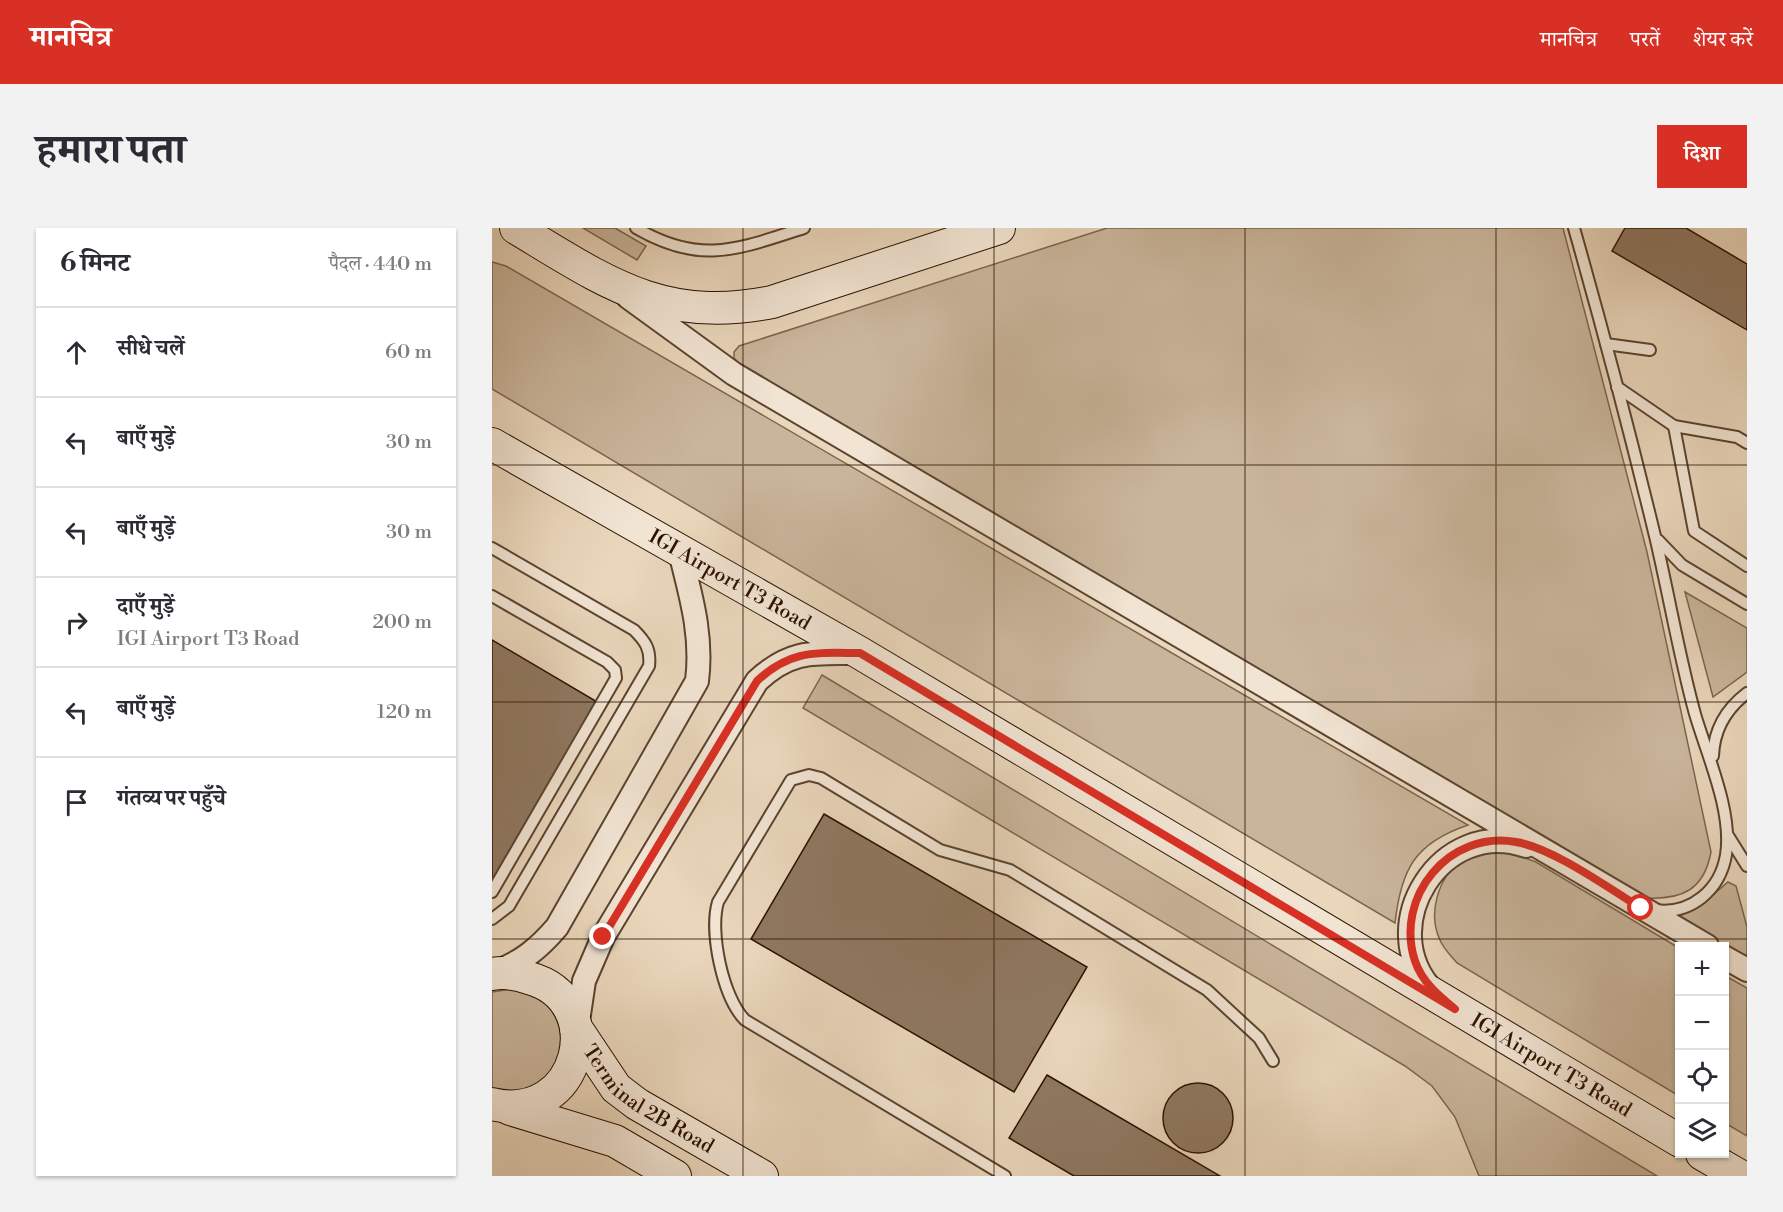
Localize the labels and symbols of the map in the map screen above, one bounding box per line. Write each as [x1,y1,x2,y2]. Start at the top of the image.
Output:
street label: IGI Airport T3 Road [644,525,816,637]
route start [1627,894,1653,920]
route end [589,923,615,949]
street label: IGI Airport T3 Road [1466,1008,1636,1124]
street label: Terminal 2B Road [577,1040,719,1160]

